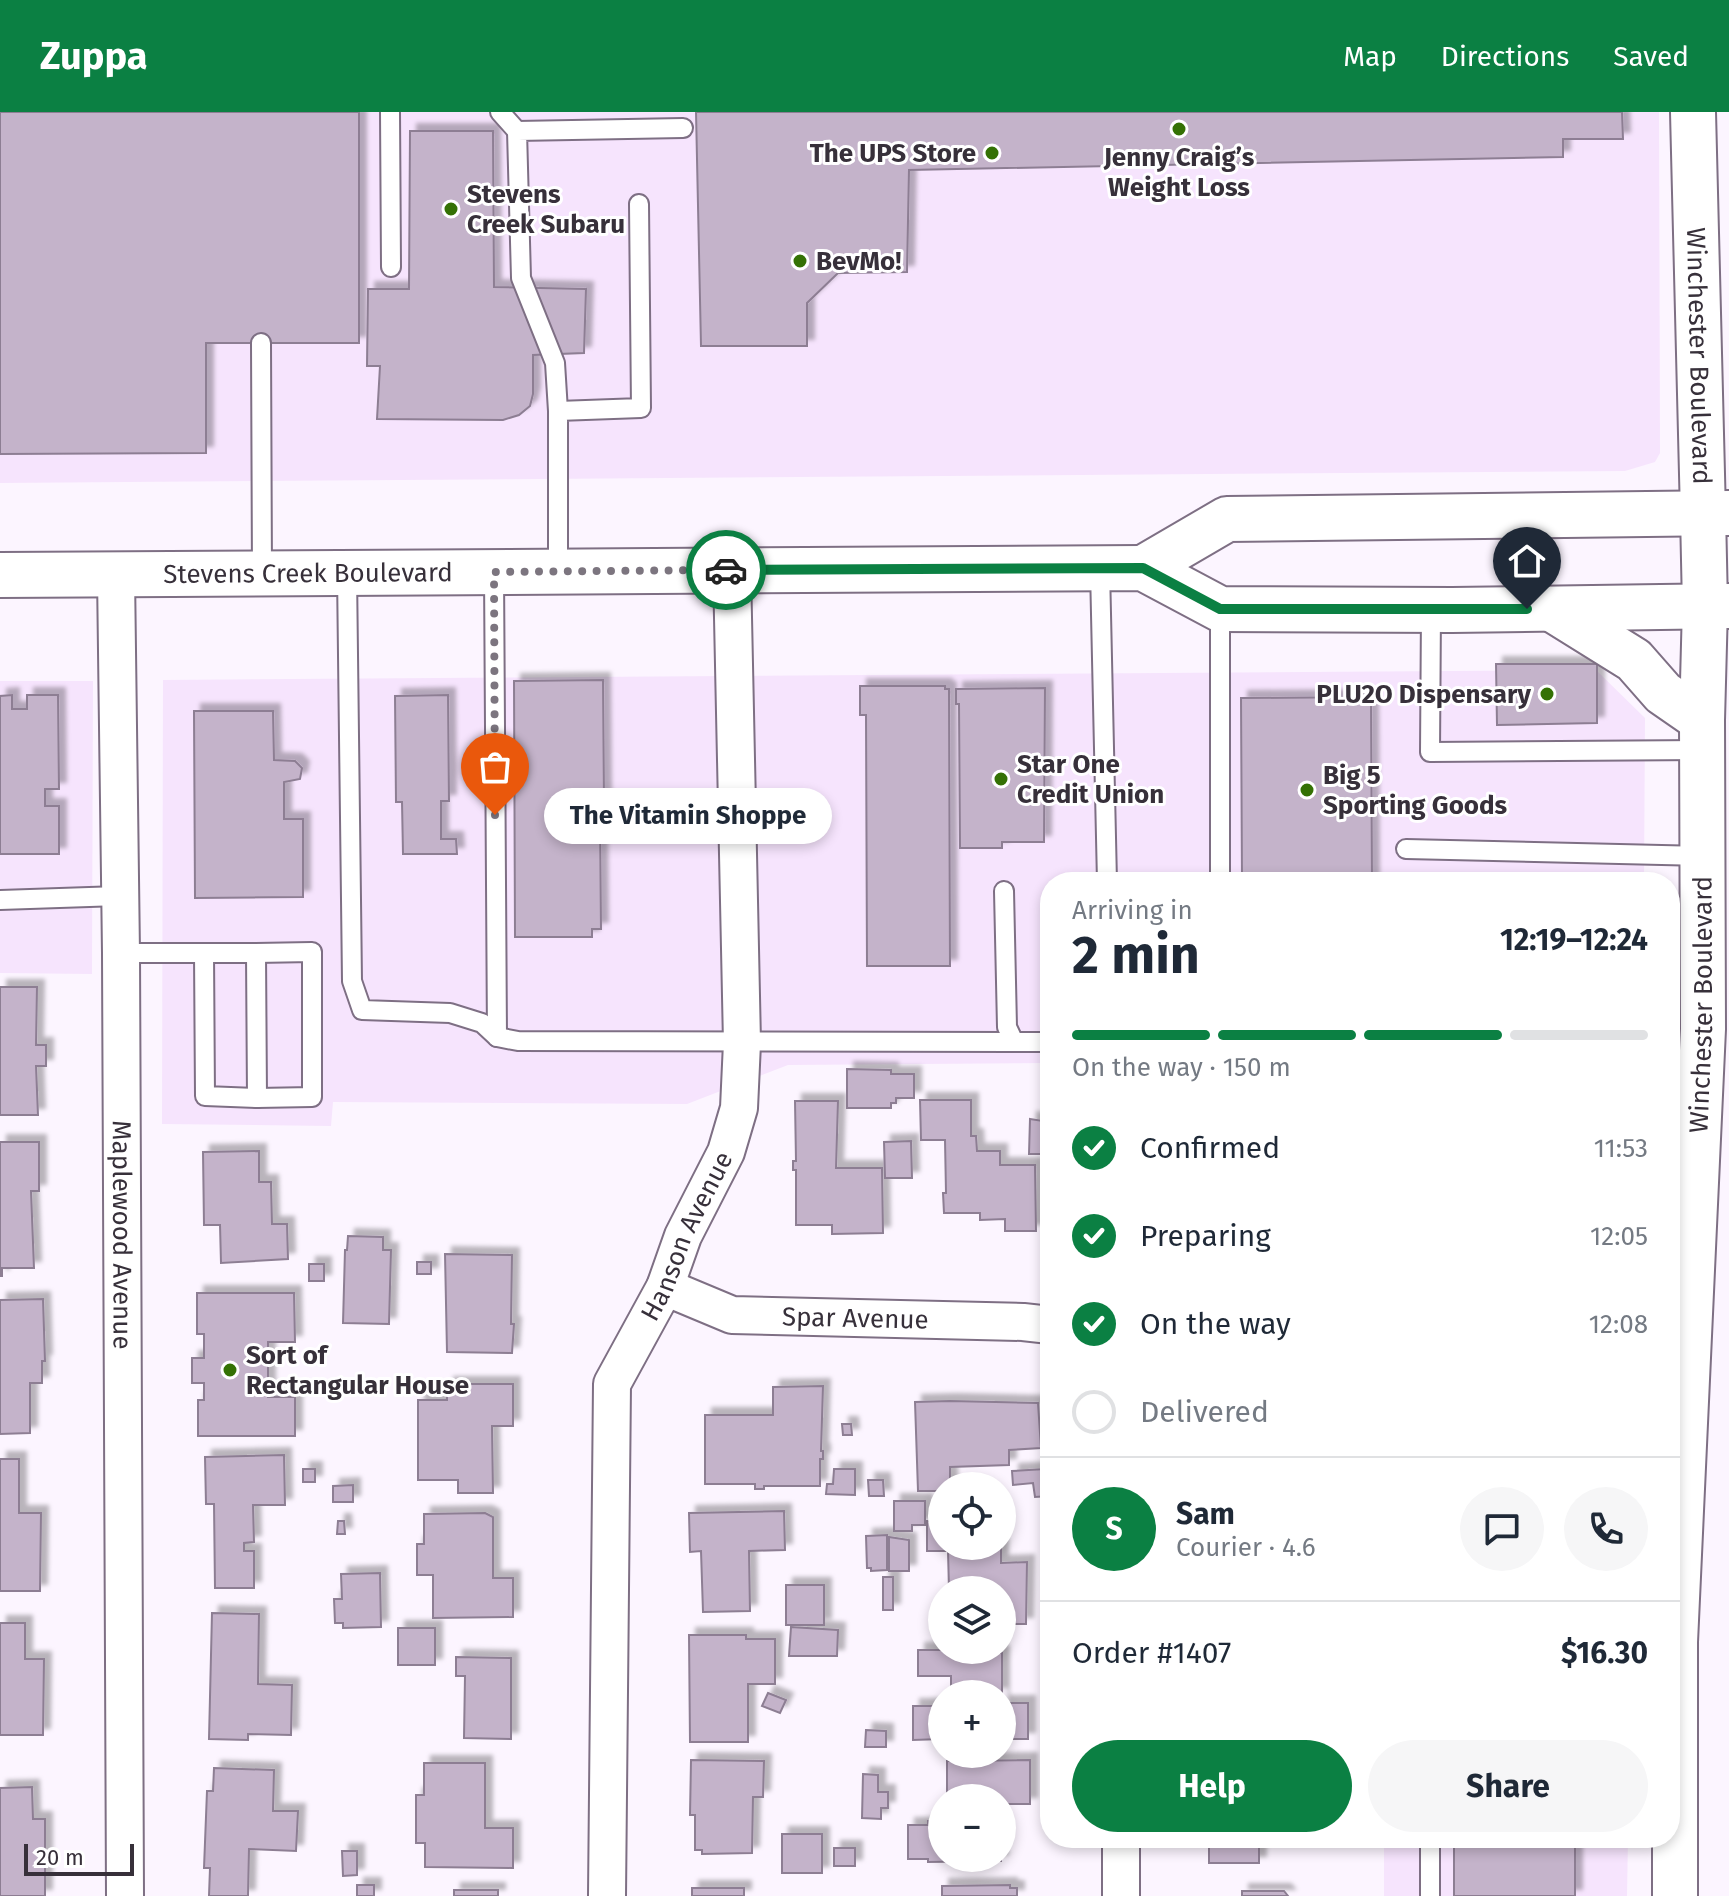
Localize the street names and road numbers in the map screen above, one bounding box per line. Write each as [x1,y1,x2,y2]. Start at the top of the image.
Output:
street label: Winchester Boulevard [1680,227,1718,485]
street label: Stevens Creek Boulevard [163,557,453,589]
street label: Winchester Boulevard [1683,876,1719,1134]
street label: Maplewood Avenue [106,1120,138,1350]
street label: Hanson Avenue [634,1146,739,1326]
street label: Spar Avenue [782,1301,929,1335]

